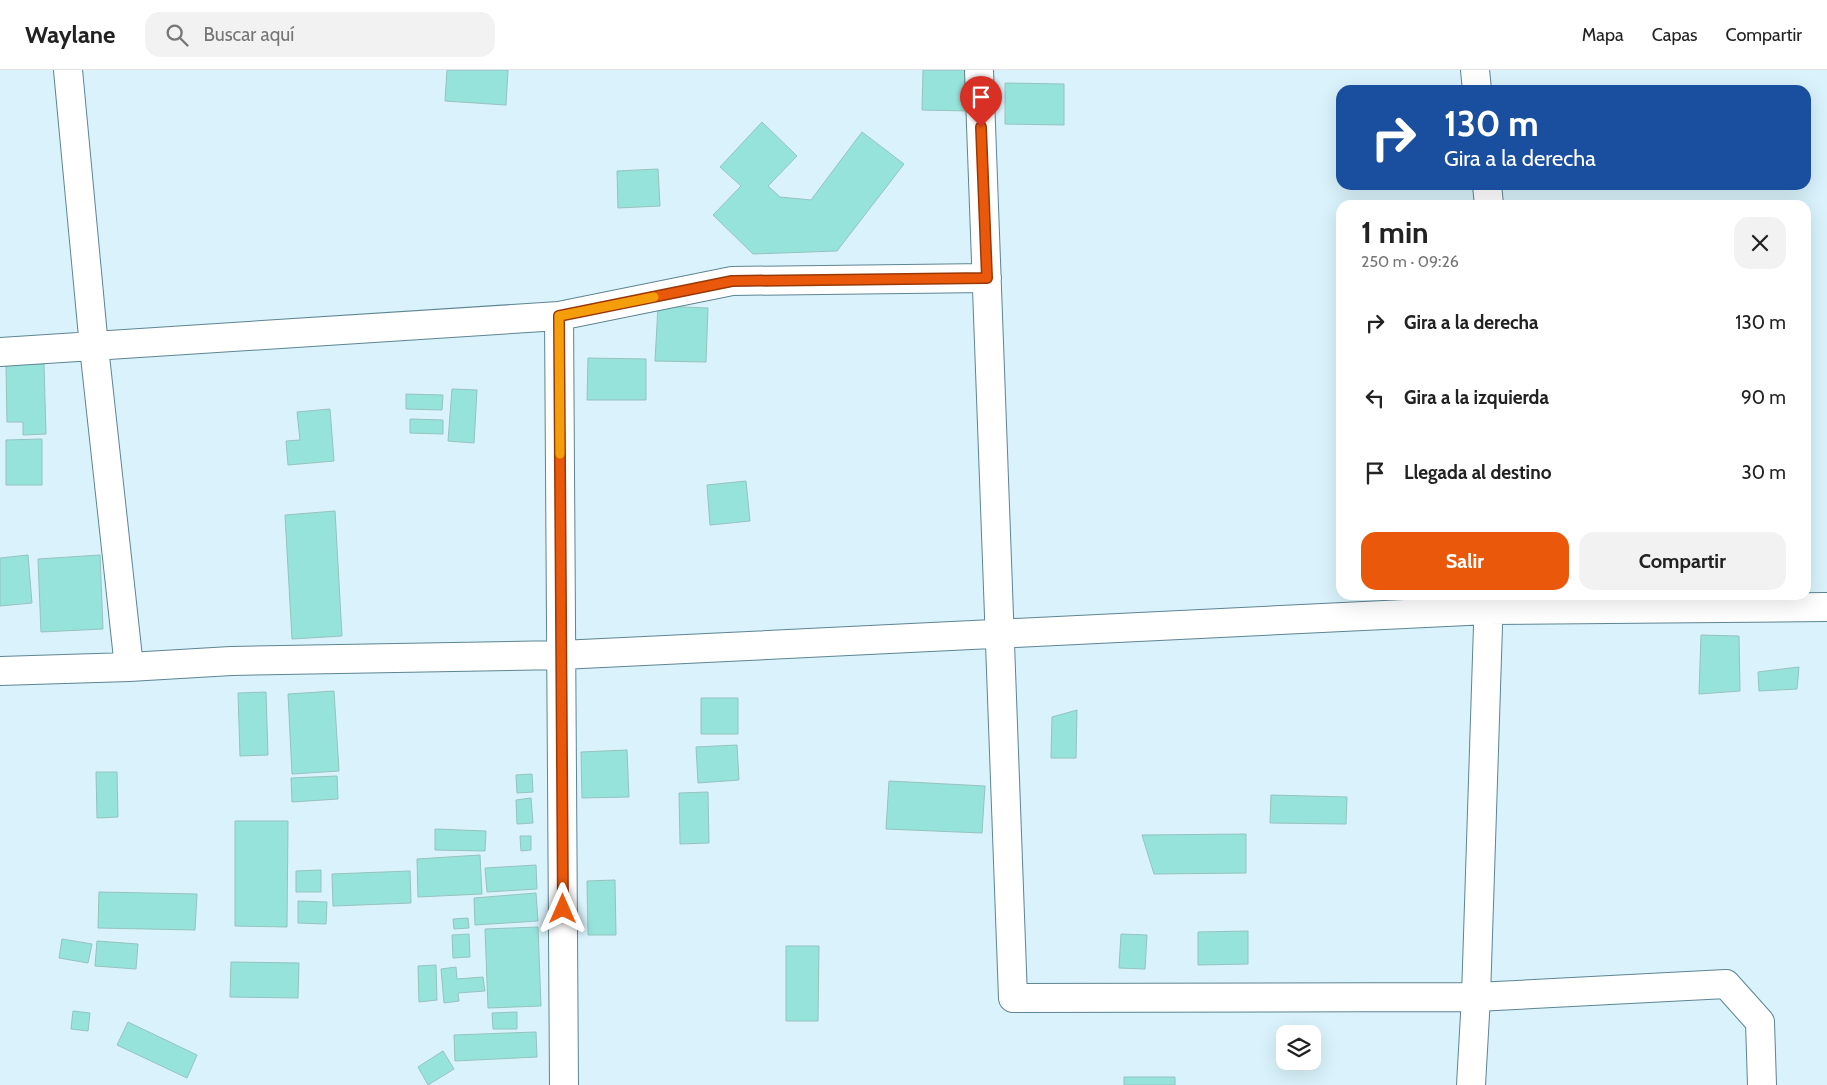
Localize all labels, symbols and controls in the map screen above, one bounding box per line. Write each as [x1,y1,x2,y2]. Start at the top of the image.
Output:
search box [145,12,495,57]
text: Waylane [25,20,115,49]
icon: search [163,21,191,49]
text: Buscar aquí [203,23,294,46]
text: Mapa [1582,24,1624,46]
text: Capas [1652,24,1698,46]
text: Compartir [1726,24,1802,46]
pin [960,76,1002,127]
icon: arrive [967,83,995,111]
text: 130 m [1444,102,1539,145]
icon: right [1361,105,1426,170]
text: Gira a la derecha [1444,145,1596,172]
text: 1 min [1361,214,1429,251]
button: close [1734,217,1786,269]
text: 250 m · 09:26 [1361,252,1459,271]
icon: right [1361,309,1389,337]
text: Gira a la derecha [1404,311,1539,334]
text: 130 m [1735,311,1786,334]
icon: left [1361,384,1389,412]
text: Gira a la izquierda [1404,386,1549,409]
text: 90 m [1741,386,1786,409]
icon: arrive [1361,459,1389,487]
text: Llegada al destino [1404,461,1551,484]
text: 30 m [1742,461,1786,484]
button: Salir [1361,532,1569,590]
button: Compartir [1579,532,1786,590]
position arrow [536,882,588,934]
map controls [1276,1025,1321,1070]
button: layers [1276,1025,1321,1070]

